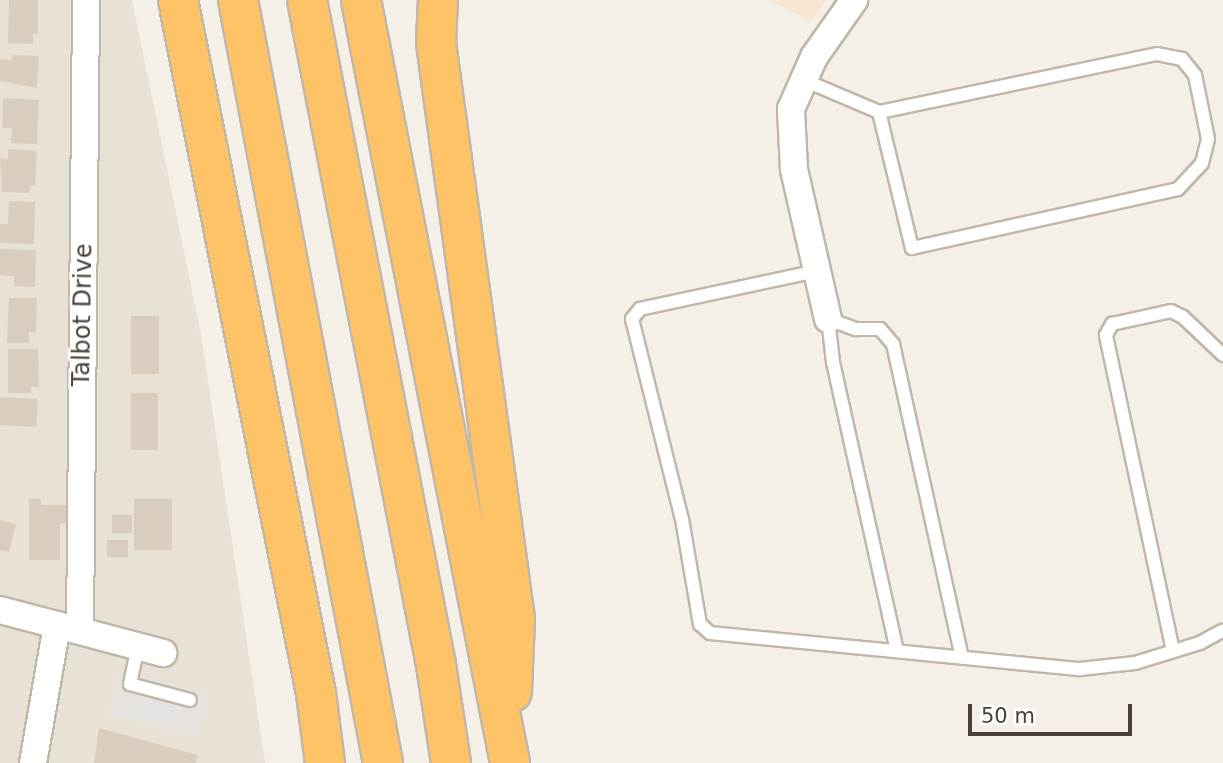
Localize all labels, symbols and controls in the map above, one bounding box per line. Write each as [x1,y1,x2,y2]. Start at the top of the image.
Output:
street label: Talbot Drive [67,243,99,387]
scale bar [971,690,1136,734]
text: 50 m [981,704,1035,728]

